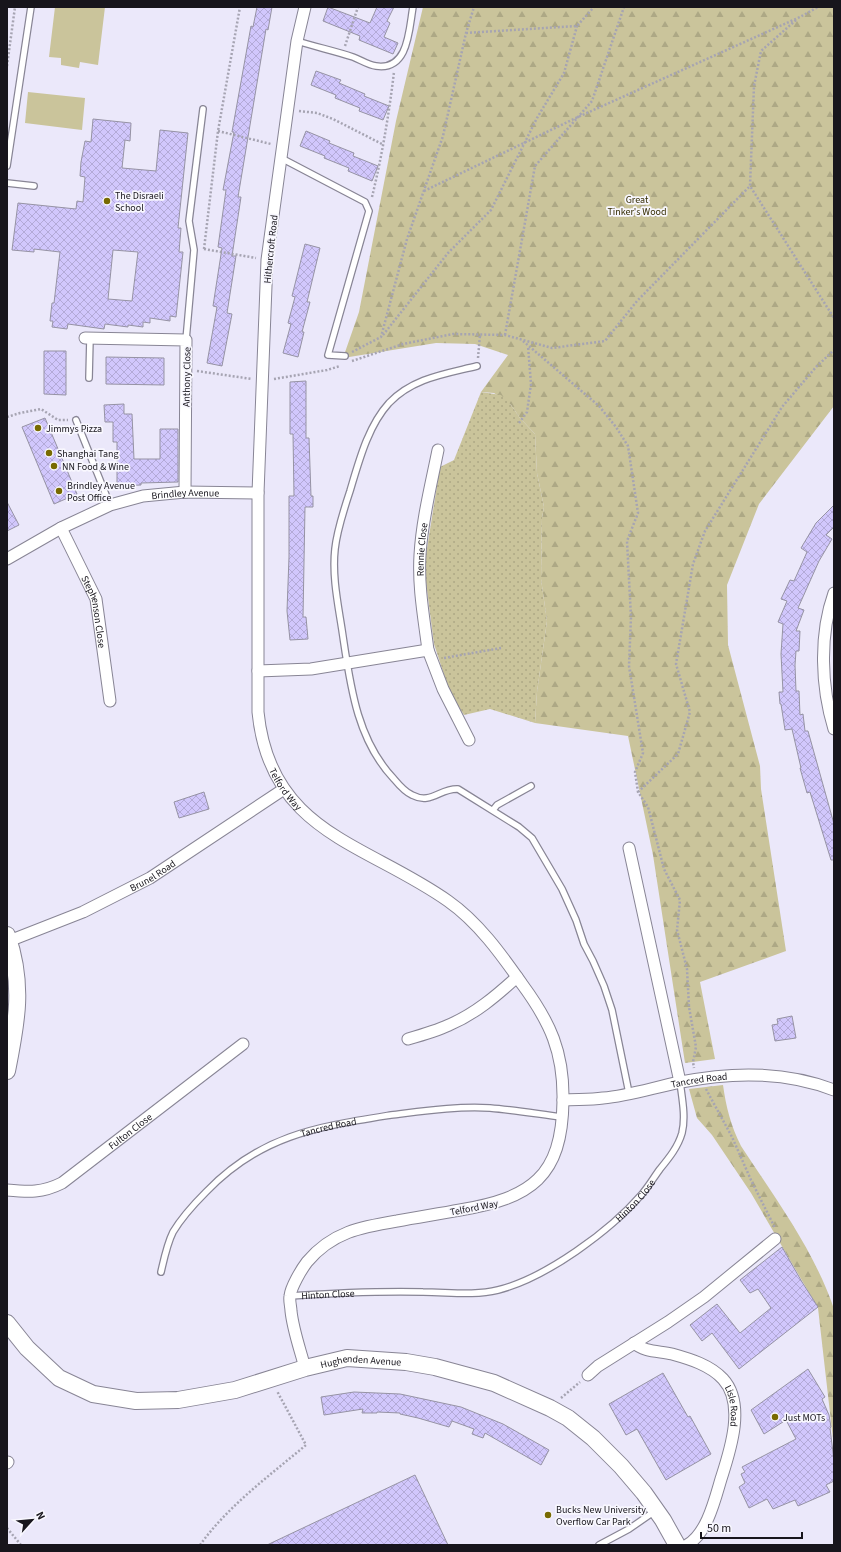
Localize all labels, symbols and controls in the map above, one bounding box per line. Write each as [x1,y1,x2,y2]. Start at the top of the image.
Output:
place label: The Disraeli School [115,189,164,215]
park label: Great Tinker's Wood [607,193,667,219]
marker: The Disraeli School [102,196,112,206]
street label: Hithercroft Road [260,214,282,284]
street label: Anthony Close [179,347,195,407]
place label: Jimmys Pizza [46,422,102,436]
marker: Jimmys Pizza [33,423,43,433]
place label: Shanghai Tang [57,447,118,461]
marker: Shanghai Tang [44,448,54,458]
place label: NN Food & Wine [62,460,129,474]
marker: NN Food & Wine [49,461,59,471]
place label: Brindley Avenue Post Office [67,479,135,505]
marker: Brindley Avenue Post Office [54,486,64,496]
street label: Brindley Avenue [151,486,219,503]
street label: Rennie Close [414,522,431,577]
street label: Stephenson Close [78,573,109,649]
street label: Telford Way [265,766,305,814]
street label: Brunel Road [127,857,179,895]
street label: Tancred Road [670,1070,728,1092]
street label: Fulton Close [106,1110,155,1153]
street label: Tancred Road [299,1115,358,1141]
street label: Hinton Close [613,1177,659,1225]
street label: Telford Way [449,1196,500,1220]
street label: Hinton Close [301,1287,355,1303]
street label: Hughenden Avenue [319,1352,402,1372]
street label: Lisle Road [721,1383,741,1427]
place label: Just MOTs [783,1411,825,1425]
marker: Just MOTs [770,1412,780,1422]
north arrow [12,1500,52,1540]
place label: Bucks New University Overflow Car Park [556,1503,646,1529]
text: N [32,1509,49,1522]
marker: Bucks New University Overflow Car Park [543,1510,553,1520]
scale bar [701,1514,802,1540]
text: 50 m [707,1520,731,1537]

